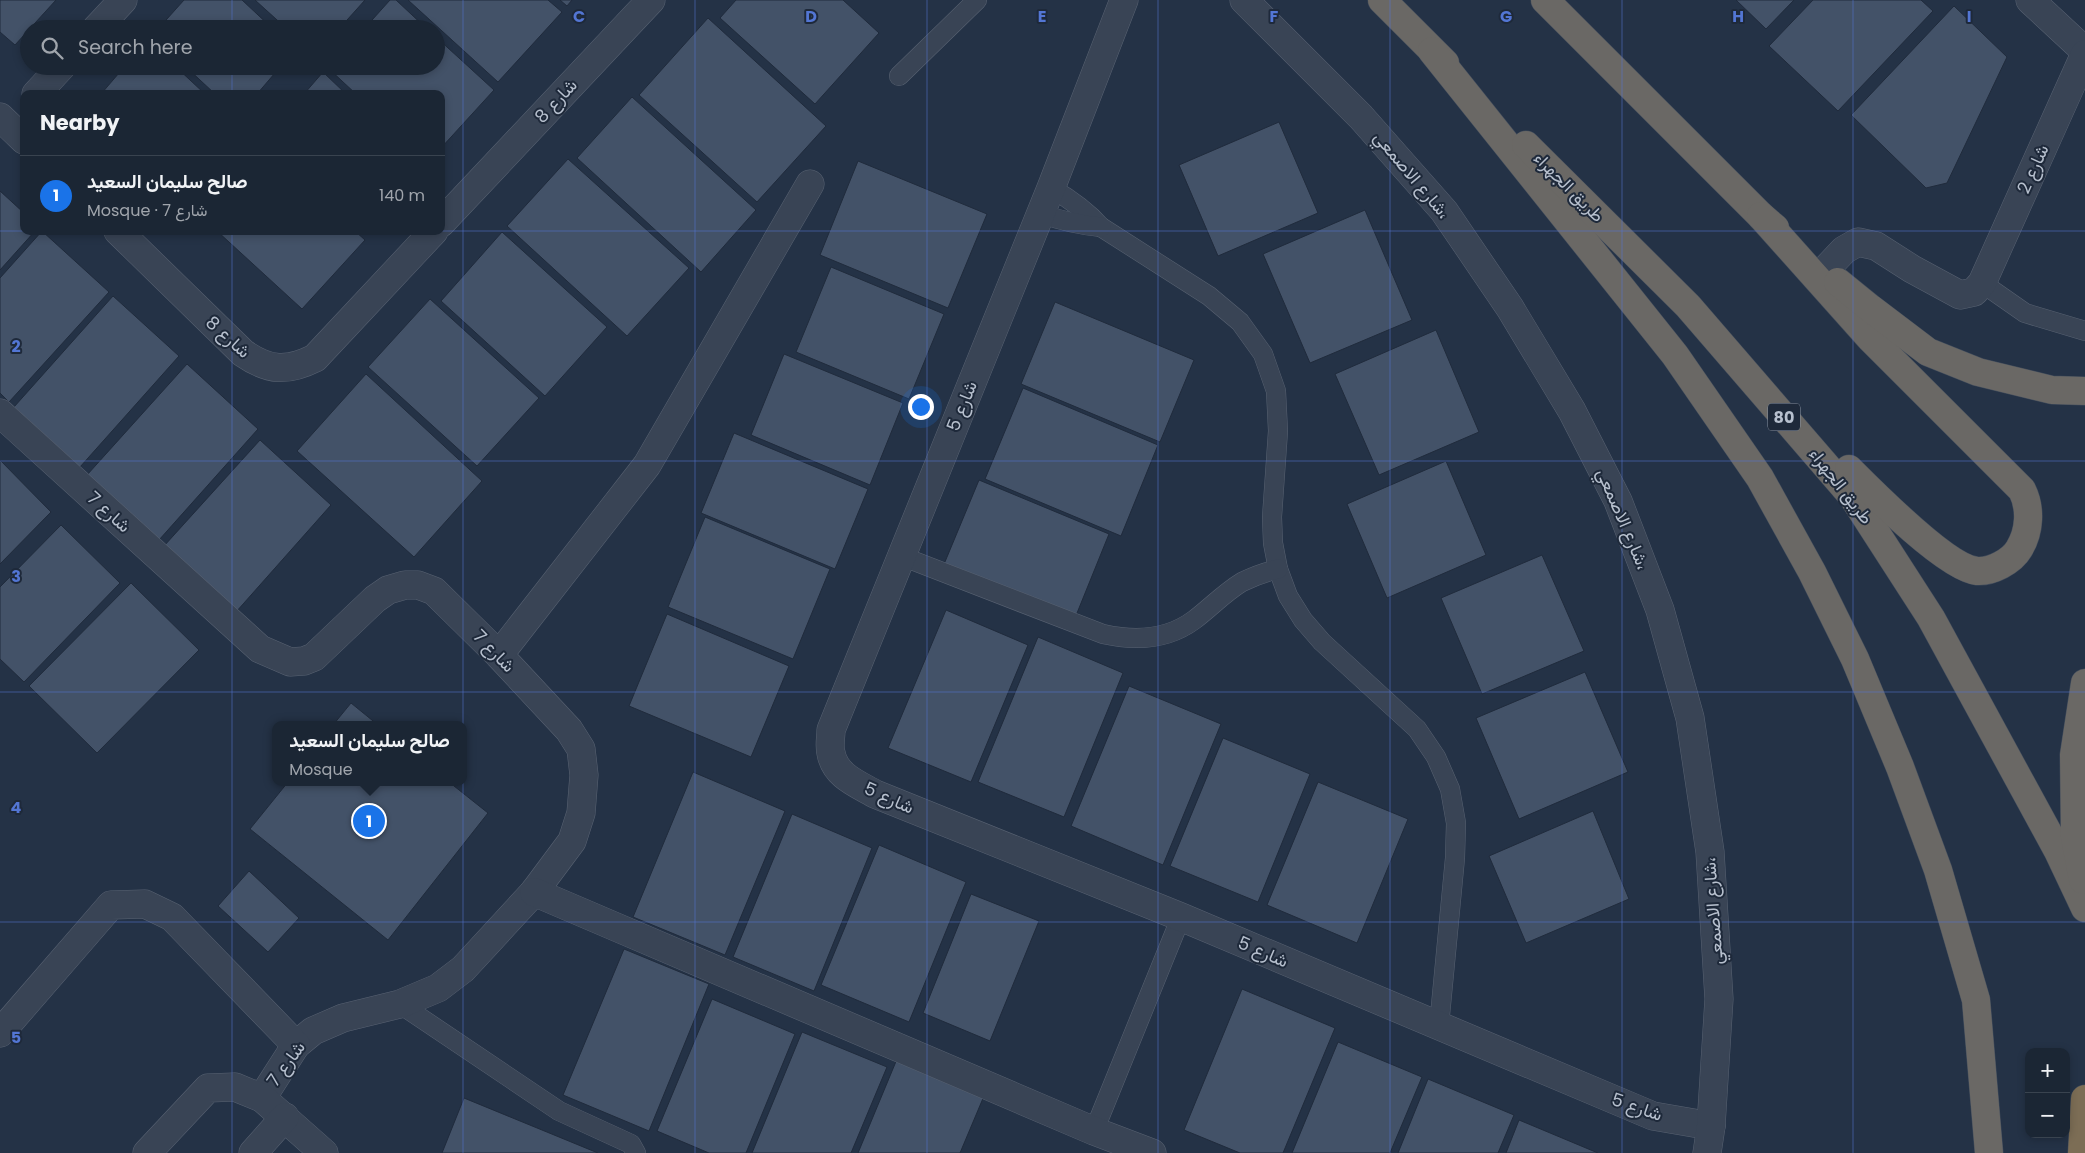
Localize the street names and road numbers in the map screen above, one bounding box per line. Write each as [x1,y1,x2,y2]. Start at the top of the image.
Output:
street label: شارع 8 [529,73,583,128]
street label: شارع الاصمعي، [1366,125,1457,226]
street label: شارع 2 [2011,140,2054,197]
street label: طريق الجهراء [1528,146,1610,228]
street label: شارع 8 [201,310,256,363]
street label: شارع 5 [940,377,983,435]
road number: 80 [1768,404,1800,431]
street label: طريق الجهراء [1804,442,1879,529]
street label: شارع الاصمعي، [1588,464,1656,574]
street label: شارع 7 [82,485,137,538]
street label: شارع 7 [468,624,521,678]
street label: شارع 5 [860,775,918,820]
street label: شارع الاصمعي، [1696,856,1732,966]
street label: شارع 5 [1234,930,1292,973]
street label: شارع 7 [261,1036,311,1092]
street label: شارع 5 [1608,1086,1666,1127]

